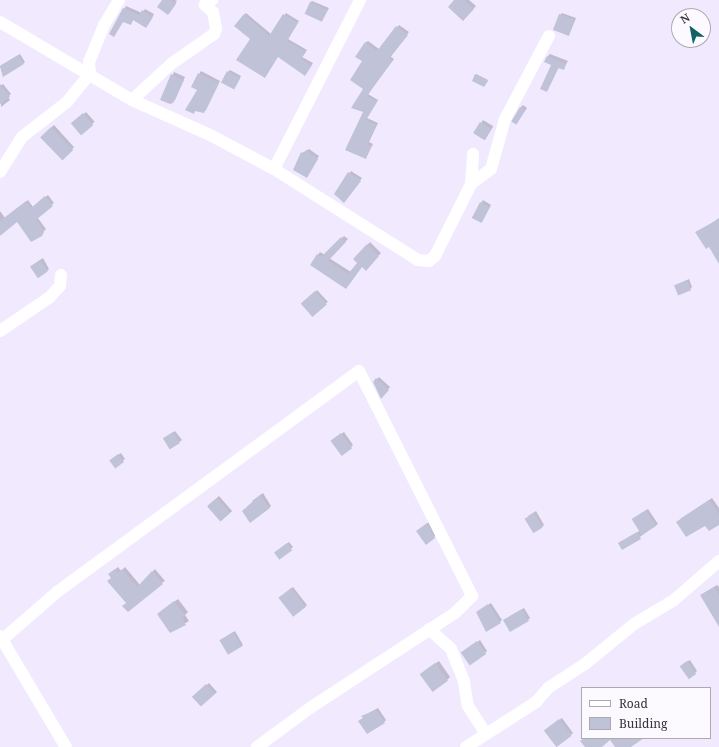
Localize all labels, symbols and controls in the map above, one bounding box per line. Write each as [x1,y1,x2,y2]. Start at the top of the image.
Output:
north arrow [671,8,711,48]
text: N [677,10,693,27]
legend [581,687,711,739]
text: Road [619,695,648,712]
text: Building [619,715,667,732]

